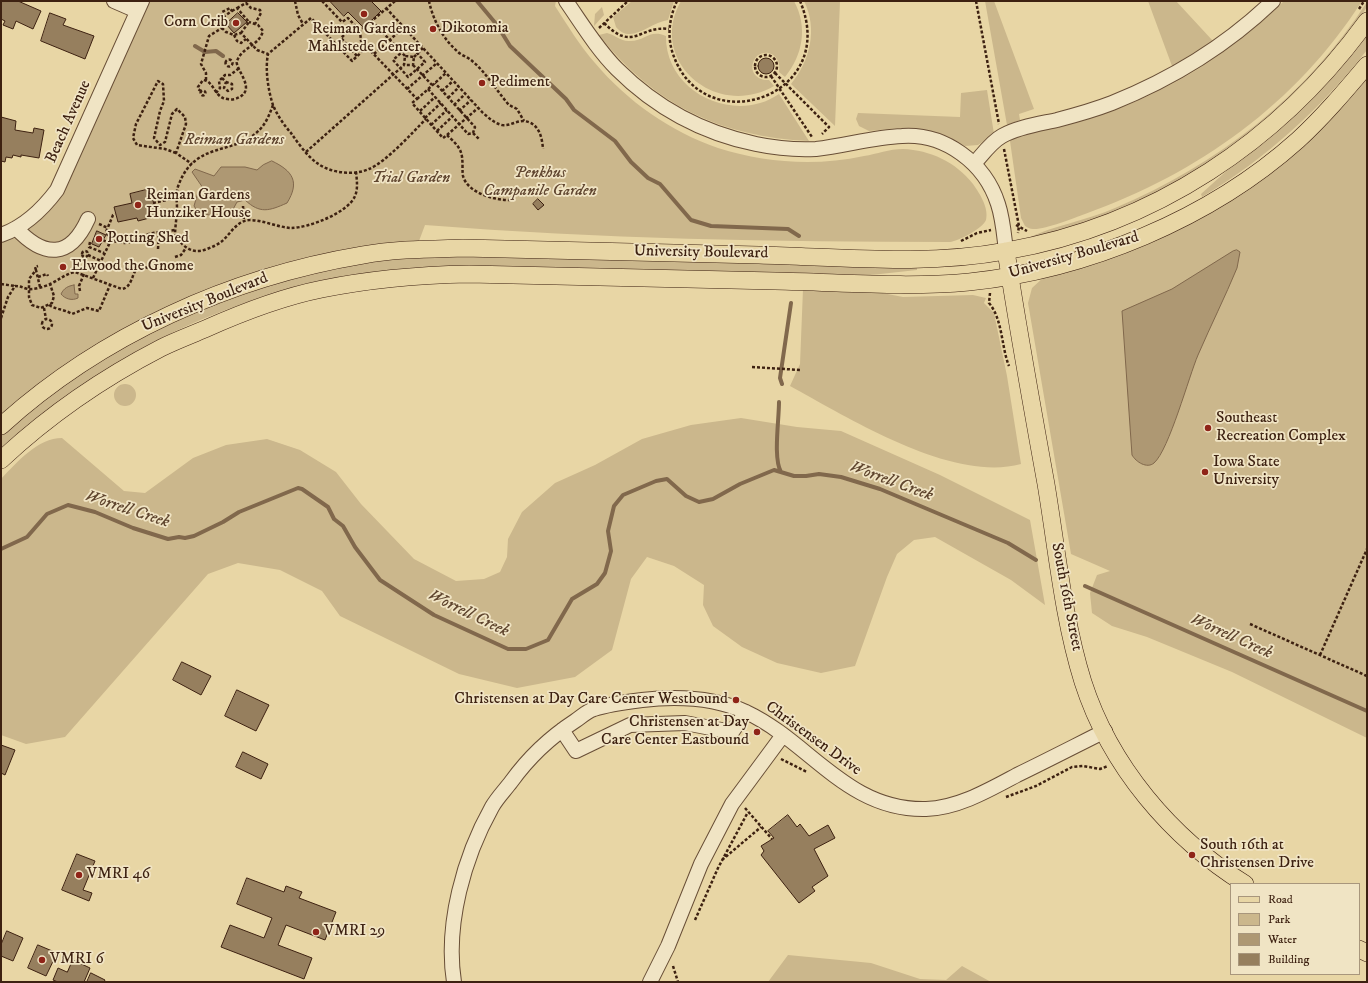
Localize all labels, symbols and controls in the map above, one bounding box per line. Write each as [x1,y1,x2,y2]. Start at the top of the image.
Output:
marker: Reiman Gardens Mahlstede Center [359,9,369,19]
place label: Corn Crib [164,13,228,33]
marker: Corn Crib [231,18,241,28]
place label: Dikotomia [441,19,508,39]
place label: Reiman Gardens Mahlstede Center [308,20,420,58]
marker: Dikotomia [428,24,438,34]
place label: Pediment [490,73,550,93]
street label: Beach Avenue [42,78,96,166]
marker: Pediment [477,78,487,88]
park label: Reiman Gardens [184,131,284,151]
park label: Penkhus Campanile Garden [483,164,597,202]
park label: Trial Garden [372,169,450,189]
place label: Reiman Gardens Hunziker House [146,186,251,224]
marker: Reiman Gardens Hunziker House [133,200,143,210]
street label: University Boulevard [1007,228,1141,284]
place label: Potting Shed [107,229,189,249]
marker: Potting Shed [94,234,104,244]
street label: University Boulevard [634,242,768,264]
place label: Elwood the Gnome [71,257,194,277]
marker: Elwood the Gnome [58,262,68,272]
street label: University Boulevard [139,269,271,337]
place label: Southeast Recreation Complex [1216,409,1346,447]
marker: Southeast Recreation Complex [1203,423,1213,433]
place label: Iowa State University [1213,453,1280,491]
water label: Worrell Creek [846,457,936,507]
marker: Iowa State University [1200,467,1210,477]
water label: Worrell Creek [82,487,172,533]
street label: South 16th Street [1046,541,1086,653]
water label: Worrell Creek [424,586,512,642]
water label: Worrell Creek [1187,610,1275,664]
place label: Christensen at Day Care Center Westbound [454,690,728,710]
marker: Christensen at Day Care Center Westbound [731,695,741,705]
street label: Christensen Drive [761,698,865,780]
place label: Christensen at Day Care Center Eastbound [601,713,749,751]
marker: Christensen at Day Care Center Eastbound [752,727,762,737]
place label: South 16th at Christensen Drive [1200,836,1314,874]
marker: South 16th at Christensen Drive [1187,850,1197,860]
place label: VMRI 46 [87,865,150,885]
marker: VMRI 46 [74,870,84,880]
legend [1230,883,1360,975]
text: Road [1268,892,1293,907]
text: Park [1268,912,1290,927]
place label: VMRI 29 [324,922,385,942]
marker: VMRI 29 [311,927,321,937]
text: Water [1268,932,1297,947]
place label: VMRI 6 [50,950,104,970]
text: Building [1268,952,1309,967]
marker: VMRI 6 [37,955,47,965]

